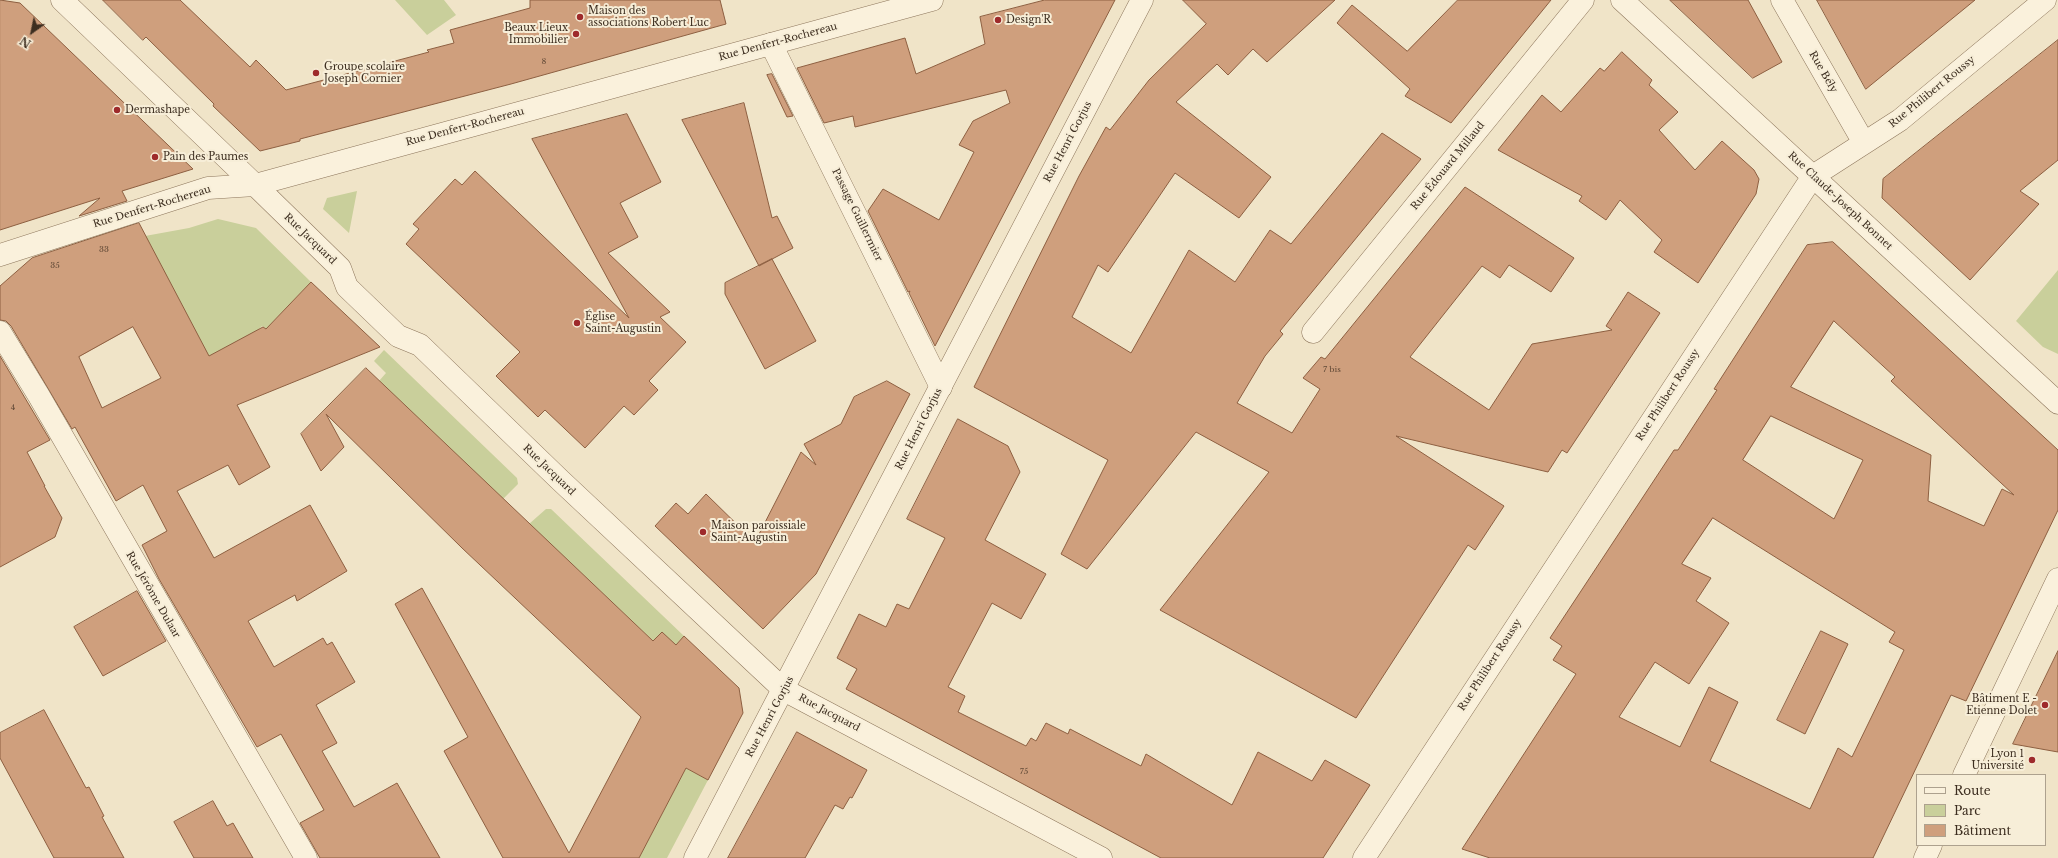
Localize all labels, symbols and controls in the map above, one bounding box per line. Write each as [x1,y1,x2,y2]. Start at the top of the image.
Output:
place label: Maison des associations Robert Luc [588,5,709,28]
north arrow [12,12,52,52]
marker: Maison des associations Robert Luc [575,12,585,22]
place label: Design'R [1006,14,1051,26]
marker: Design'R [993,15,1003,25]
street label: Rue Denfert-Rochereau [717,20,839,64]
place label: Beaux Lieux Immobilier [504,22,568,46]
marker: Beaux Lieux Immobilier [571,29,581,39]
text: N [17,33,34,51]
street label: Rue Bély [1806,49,1840,95]
street label: Rue Philibert Roussy [1887,54,1977,130]
house number: 8 [542,57,546,67]
place label: Groupe scolaire Joseph Cornier [324,61,405,84]
marker: Groupe scolaire Joseph Cornier [311,68,321,78]
street label: Rue Henri Gorjus [1042,99,1094,185]
place label: Dermashape [125,104,190,116]
marker: Dermashape [112,105,122,115]
street label: Rue Denfert-Rochereau [404,105,526,149]
street label: Rue Édouard Millaud [1409,119,1487,213]
street label: Rue Claude-Joseph Bonnet [1785,149,1895,253]
place label: Pain des Paumes [163,151,248,163]
marker: Pain des Paumes [150,152,160,162]
street label: Passage Guillermier [829,167,885,263]
street label: Rue Denfert-Rochereau [92,183,212,231]
street label: Rue Jacquard [281,211,339,267]
house number: 33 [99,245,109,255]
house number: 35 [50,261,60,271]
place label: Église Saint-Augustin [585,311,661,334]
marker: Église Saint-Augustin [572,318,582,328]
street label: Rue Philibert Roussy [1634,347,1702,443]
house number: 7 bis [1323,365,1341,375]
street label: Rue Henri Gorjus [893,386,945,472]
house number: 4 [11,403,15,413]
street label: Rue Jacquard [520,442,578,498]
place label: Maison paroissiale Saint-Augustin [711,520,806,544]
marker: Maison paroissiale Saint-Augustin [698,527,708,537]
street label: Rue Jérôme Dulaar [123,550,183,640]
street label: Rue Philibert Roussy [1456,617,1524,713]
street label: Rue Henri Gorjus [744,674,796,760]
street label: Rue Jacquard [796,692,862,734]
place label: Bâtiment E - Etienne Dolet [1966,693,2037,716]
marker: Bâtiment E - Etienne Dolet [2040,700,2050,710]
place label: Lyon 1 Université [1972,748,2024,772]
marker: Lyon 1 Université [2027,755,2037,765]
house number: 75 [1020,767,1028,777]
legend [1916,774,2046,846]
text: Route [1954,783,1991,798]
text: Parc [1954,803,1981,818]
text: Bâtiment [1954,823,2011,838]

